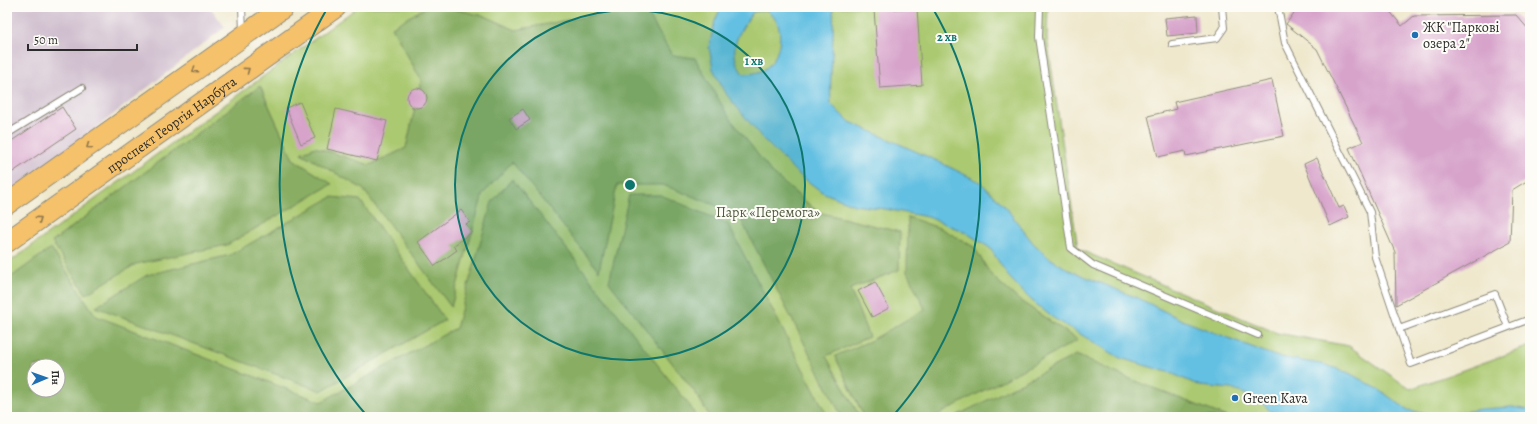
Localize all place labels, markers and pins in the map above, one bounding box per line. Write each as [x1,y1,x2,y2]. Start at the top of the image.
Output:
place label: ЖК "Паркові озера 2" [1423,18,1500,53]
marker: ЖК "Паркові озера 2" [1410,30,1420,40]
centre of rings [623,178,637,192]
place label: Green Kava [1243,389,1308,408]
marker: Green Kava [1230,393,1240,403]

